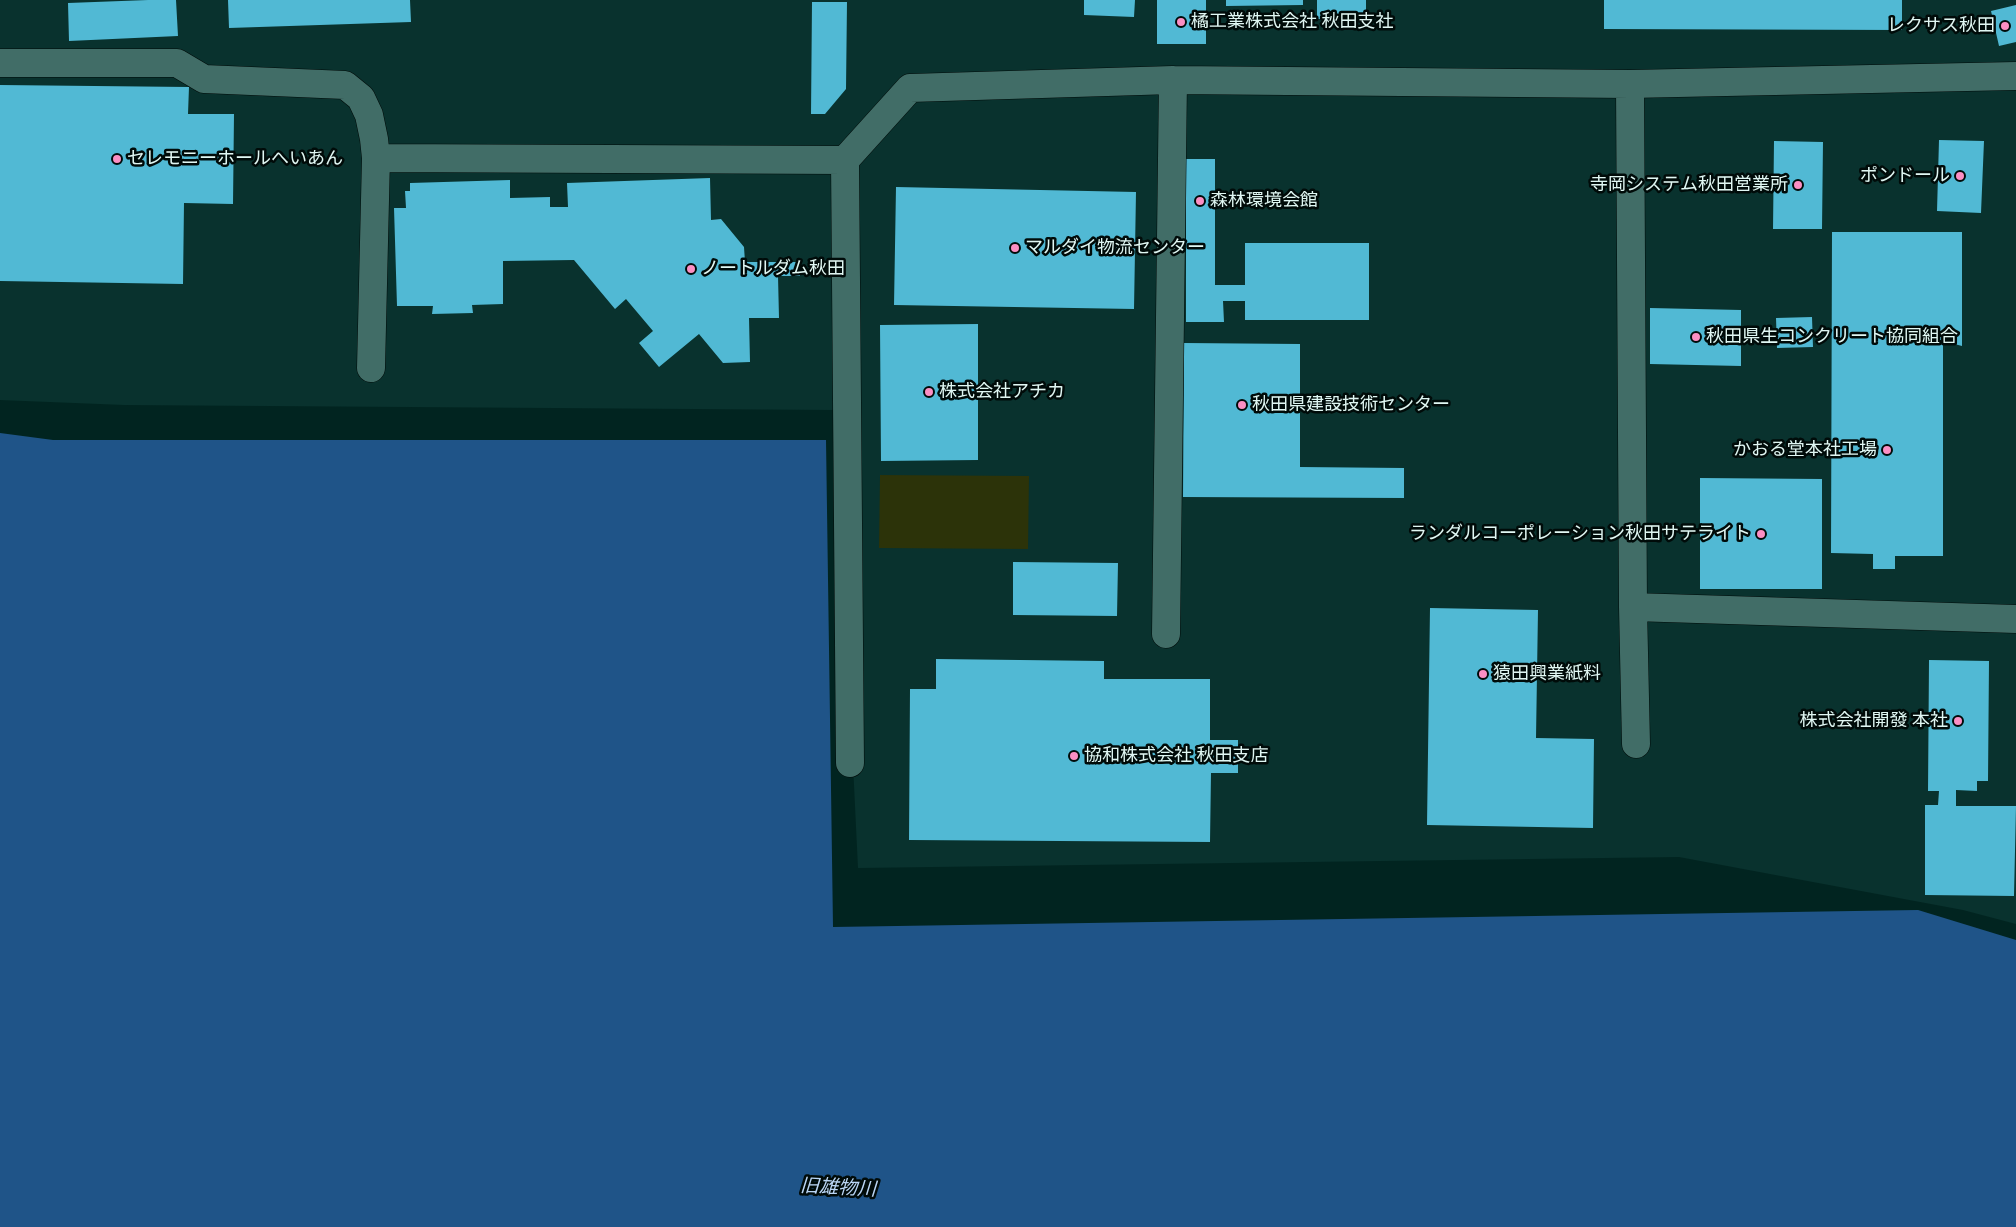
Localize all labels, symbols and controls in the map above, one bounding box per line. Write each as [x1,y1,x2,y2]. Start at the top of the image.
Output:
place label: 橘工業株式会社 秋田支社 [1191,11,1394,33]
place label: レクサス秋田 [1887,15,1995,37]
marker: 橘工業株式会社 秋田支社 [1175,16,1187,28]
marker: レクサス秋田 [1999,20,2011,32]
place label: セレモニーホールへいあん [127,148,343,170]
marker: セレモニーホールへいあん [111,153,123,165]
place label: ポンドール [1860,165,1950,187]
marker: ポンドール [1954,170,1966,182]
place label: 寺岡システム秋田営業所 [1590,174,1788,196]
marker: 寺岡システム秋田営業所 [1792,179,1804,191]
place label: 森林環境会館 [1210,190,1318,212]
marker: 森林環境会館 [1194,195,1206,207]
place label: マルダイ物流センター [1025,237,1205,259]
marker: マルダイ物流センター [1009,242,1021,254]
place label: ノートルダム秋田 [701,258,845,280]
marker: ノートルダム秋田 [685,263,697,275]
place label: 秋田県生コンクリート協同組合 [1706,326,1958,348]
marker: 秋田県生コンクリート協同組合 [1690,331,1702,343]
place label: 株式会社アチカ [939,381,1065,403]
marker: 株式会社アチカ [923,386,935,398]
place label: 秋田県建設技術センター [1252,394,1450,416]
marker: 秋田県建設技術センター [1236,399,1248,411]
place label: かおる堂本社工場 [1733,439,1877,461]
marker: かおる堂本社工場 [1881,444,1893,456]
place label: ランダルコーポレーション秋田サテライト [1409,523,1751,545]
marker: ランダルコーポレーション秋田サテライト [1755,528,1767,540]
place label: 猿田興業紙料 [1493,663,1601,685]
marker: 猿田興業紙料 [1477,668,1489,680]
place label: 株式会社開發 本社 [1799,710,1948,732]
marker: 株式会社開發 本社 [1952,715,1964,727]
place label: 協和株式会社 秋田支店 [1084,745,1269,767]
marker: 協和株式会社 秋田支店 [1068,750,1080,762]
water label: 旧雄物川 [799,1175,877,1201]

